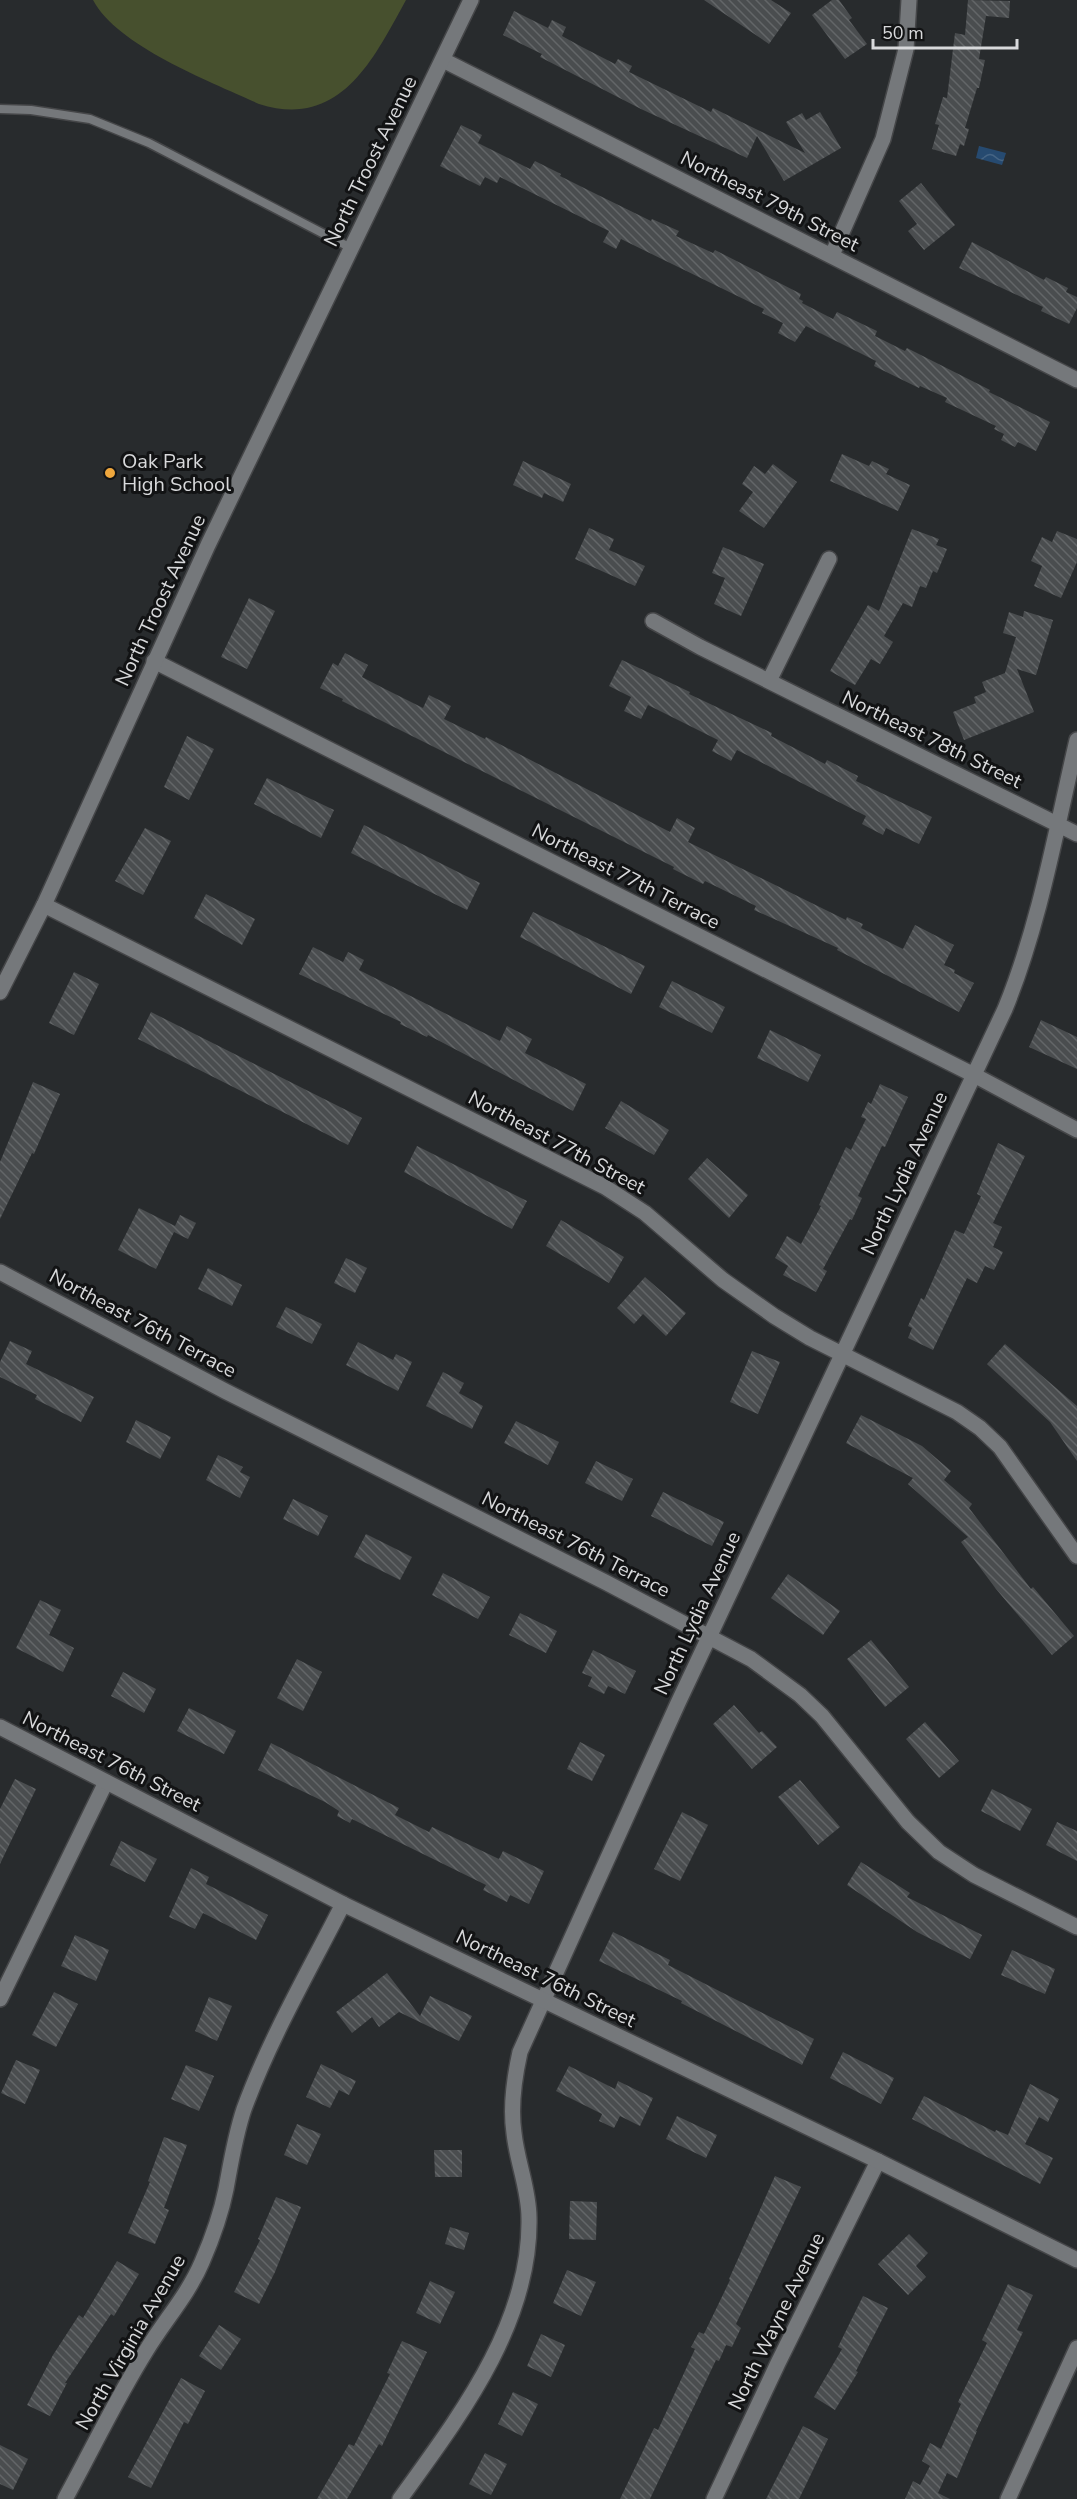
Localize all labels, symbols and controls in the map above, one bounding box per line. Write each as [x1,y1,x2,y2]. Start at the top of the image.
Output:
scale bar [873,12,1017,50]
text: 50 m [882,21,924,45]
street label: North Troost Avenue [317,71,423,251]
street label: Northeast 79th Street [676,145,865,259]
place label: Oak Park High School [122,448,231,498]
marker: Oak Park High School [103,466,117,480]
street label: North Troost Avenue [109,510,212,690]
street label: Northeast 78th Street [837,684,1027,795]
street label: Northeast 77th Terrace [527,817,725,936]
street label: Northeast 77th Street [463,1084,651,1201]
street label: North Lydia Avenue [855,1087,954,1259]
street label: Northeast 76th Terrace [45,1263,241,1384]
street label: Northeast 76th Terrace [477,1485,675,1604]
street label: North Lydia Avenue [648,1527,747,1699]
street label: Northeast 76th Street [18,1705,207,1819]
street label: Northeast 76th Street [451,1923,641,2034]
street label: North Wayne Avenue [722,2228,831,2414]
street label: North Virginia Avenue [69,2249,192,2435]

